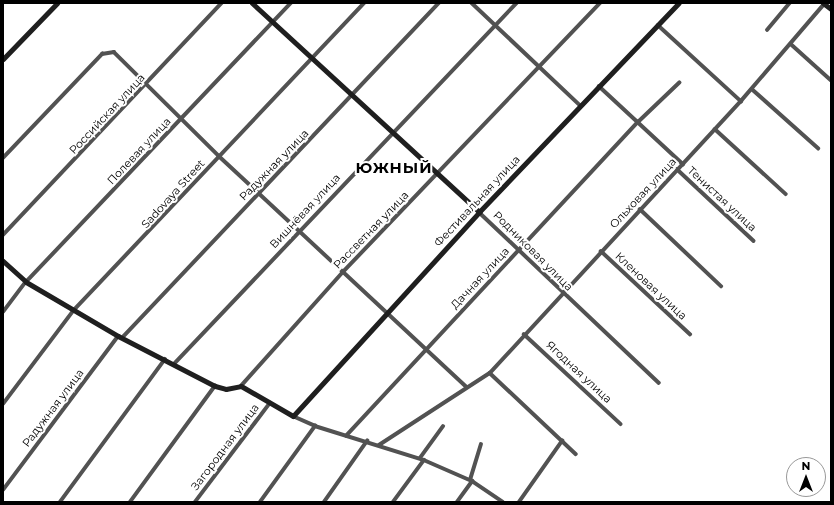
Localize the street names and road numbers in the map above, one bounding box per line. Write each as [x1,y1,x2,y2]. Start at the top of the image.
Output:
street label: Российская улица [66,71,148,157]
street label: Полевая улица [105,115,173,187]
street label: Радужная улица [237,127,311,203]
street label: Фестивальная улица [431,153,523,249]
street label: Ольховая улица [607,155,679,231]
street label: Sadovaya Street [139,157,207,231]
street label: Тенистая улица [685,164,759,234]
street label: Вишнёвая улица [267,171,343,251]
street label: Рассветная улица [331,189,411,271]
street label: Родниковая улица [491,209,575,293]
street label: Дачная улица [448,244,512,312]
street label: Кленовая улица [613,250,689,322]
street label: Ягодная улица [543,338,615,406]
street label: Радужная улица [19,367,87,449]
street label: Загородная улица [188,401,262,493]

